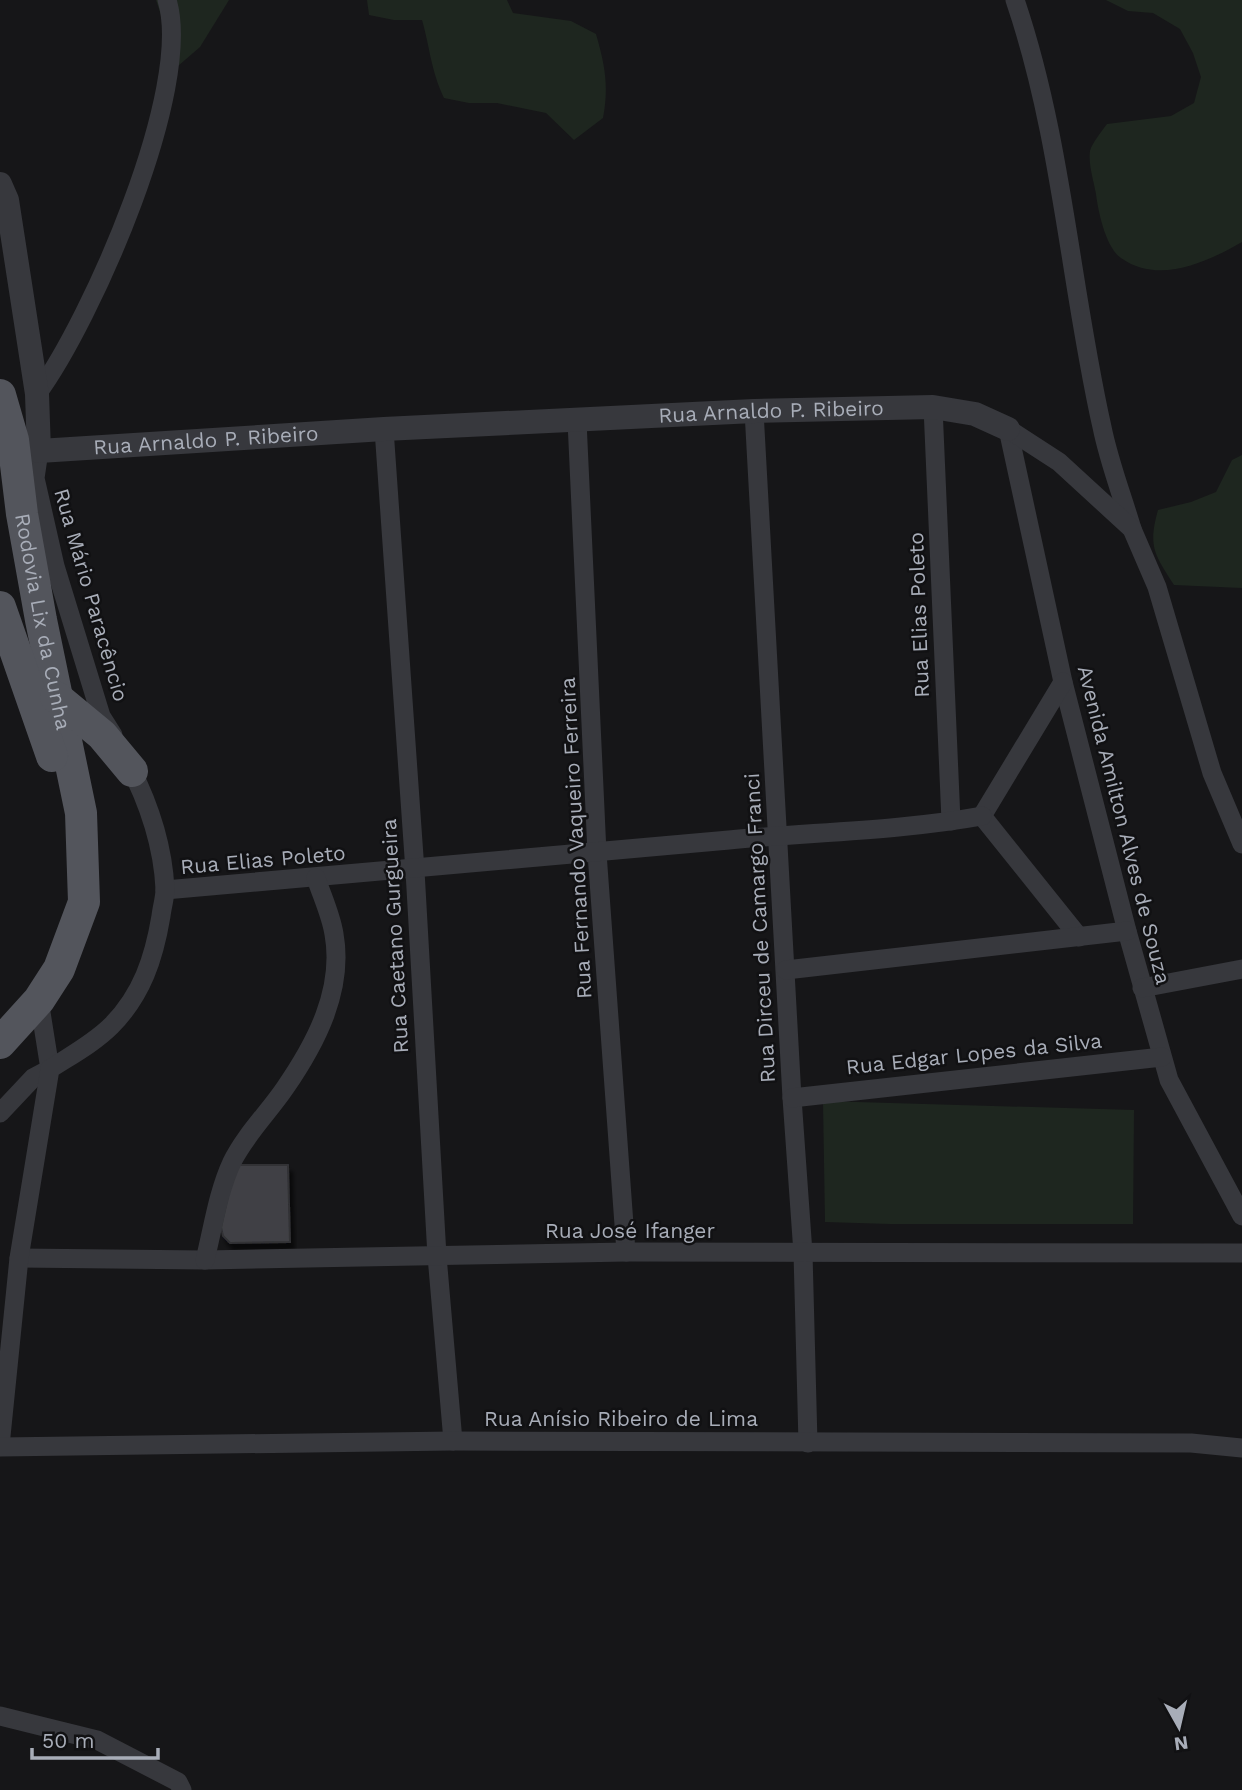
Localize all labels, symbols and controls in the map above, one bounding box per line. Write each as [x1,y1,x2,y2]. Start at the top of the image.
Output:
street label: Rua Arnaldo P. Ribeiro [658,395,884,428]
street label: Rua Arnaldo P. Ribeiro [93,420,319,460]
street label: Rua Mário Paracêncio [49,485,134,704]
street label: Rodovia Lix da Cunha [10,511,76,732]
street label: Rua Elias Poleto [903,532,934,698]
street label: Avenida Amilton Alves de Souza [1073,663,1176,987]
street label: Rua Fernando Vaqueiro Ferreira [555,676,596,1000]
street label: Rua Dirceu de Camargo Franci [739,772,780,1084]
street label: Rua Caetano Gurgueira [376,818,413,1054]
street label: Rua Elias Poleto [179,840,347,879]
street label: Rua Edgar Lopes da Silva [845,1028,1103,1079]
street label: Rua José Ifanger [545,1218,715,1243]
street label: Rua Anísio Ribeiro de Lima [484,1406,758,1431]
north arrow [1144,1692,1214,1762]
scale bar [32,1716,158,1760]
text: 50 m [42,1728,94,1753]
text: N [1173,1731,1190,1756]

